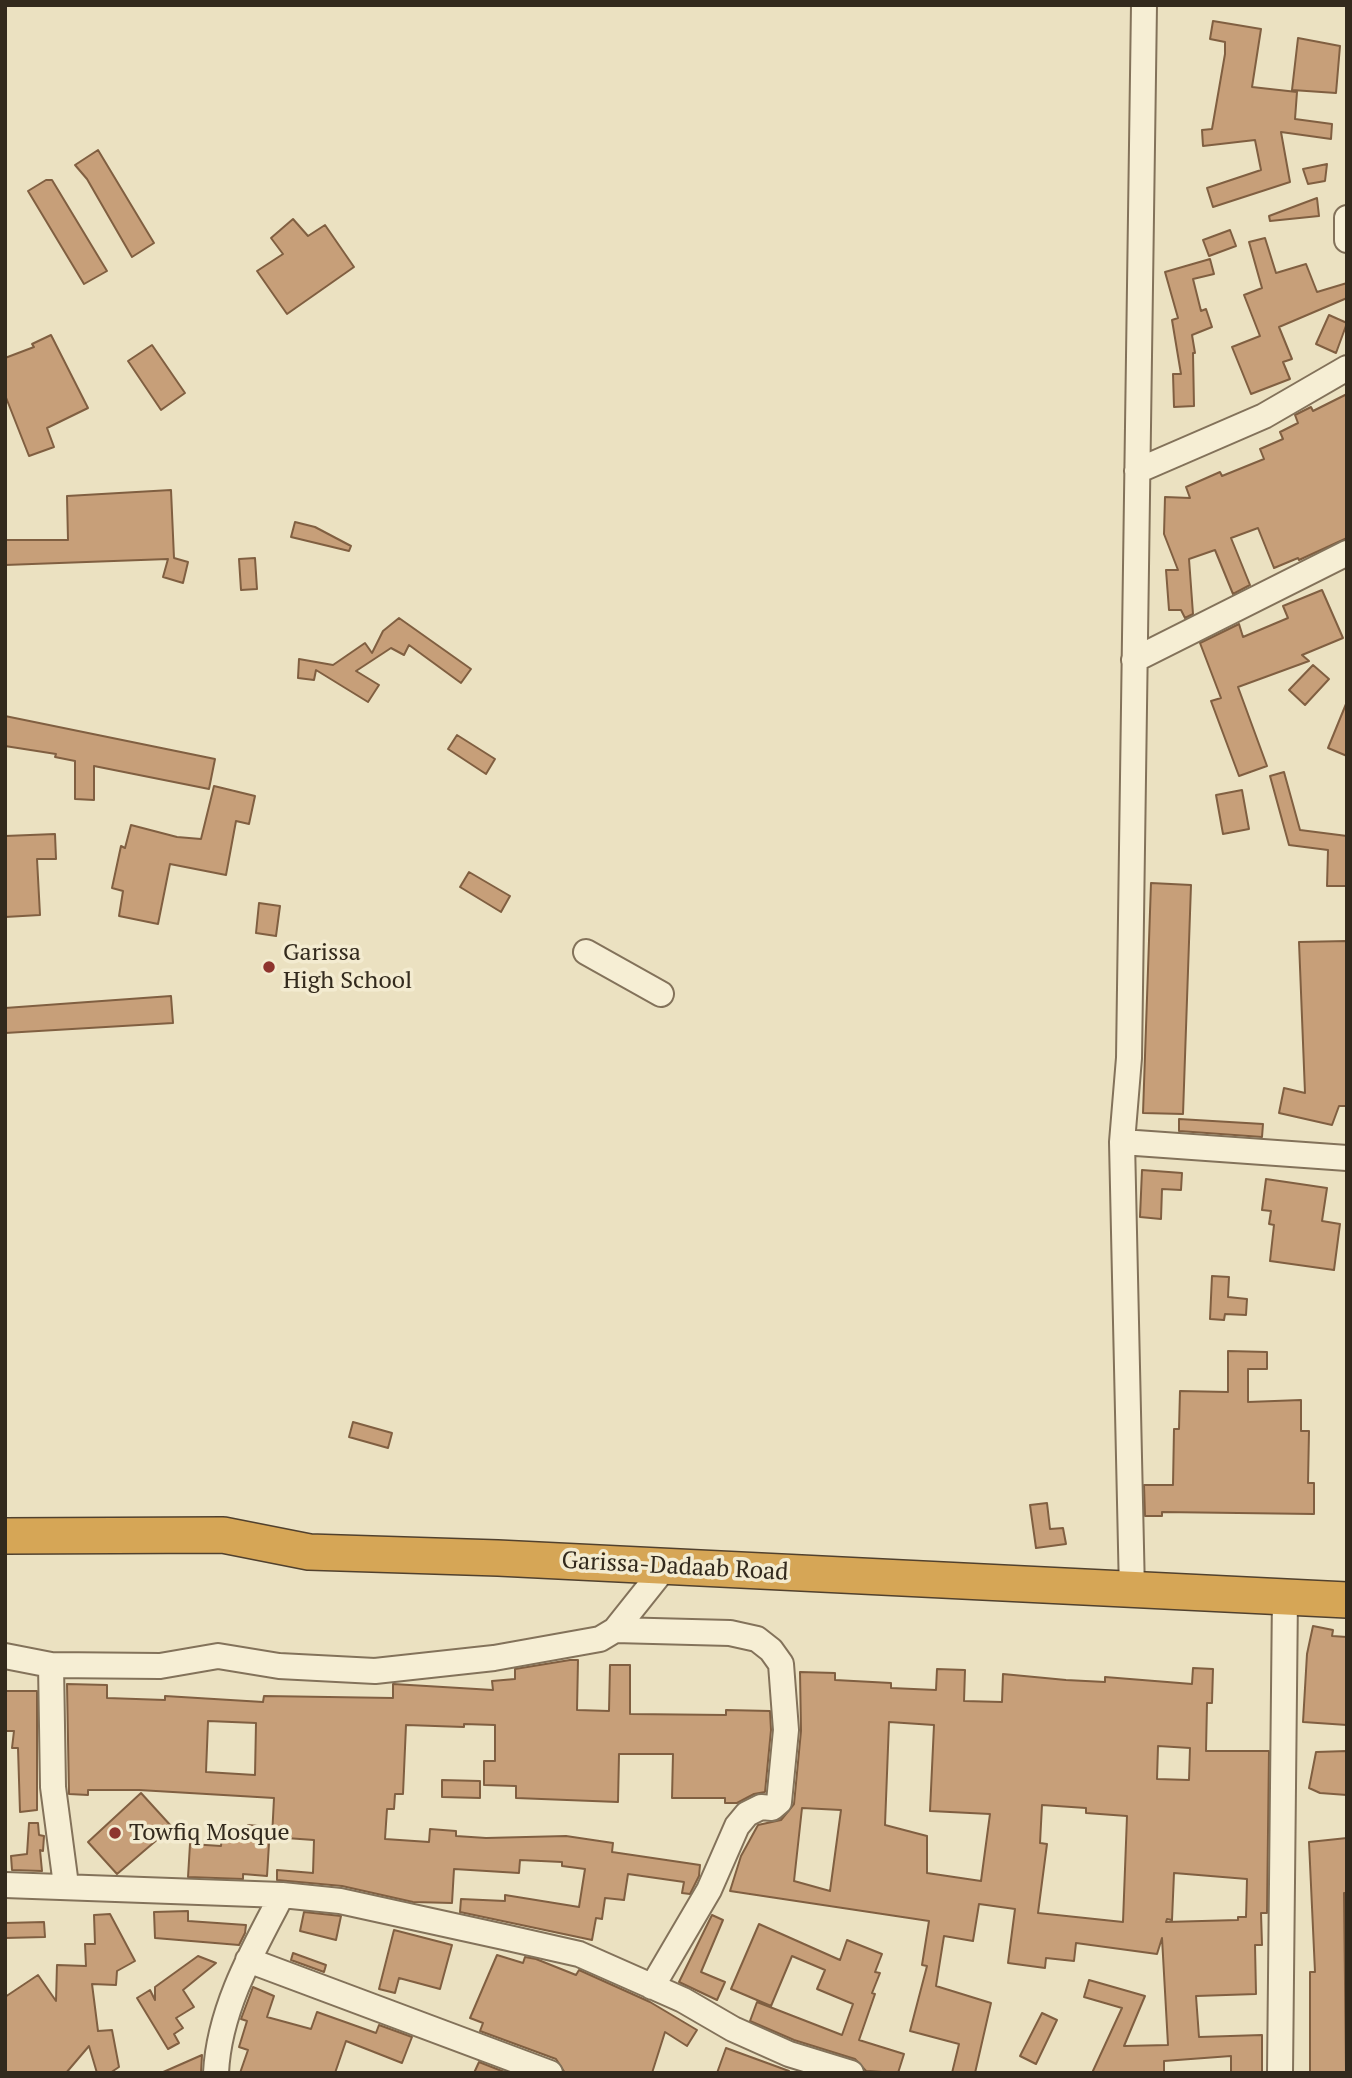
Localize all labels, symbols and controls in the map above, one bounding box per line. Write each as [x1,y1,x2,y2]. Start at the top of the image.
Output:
place label: Garissa High School [283,939,412,995]
marker: Garissa High School [261,959,277,975]
street label: Garissa-Dadaab Road [561,1547,789,1587]
place label: Towfiq Mosque [129,1819,290,1847]
marker: Towfiq Mosque [107,1825,123,1841]

